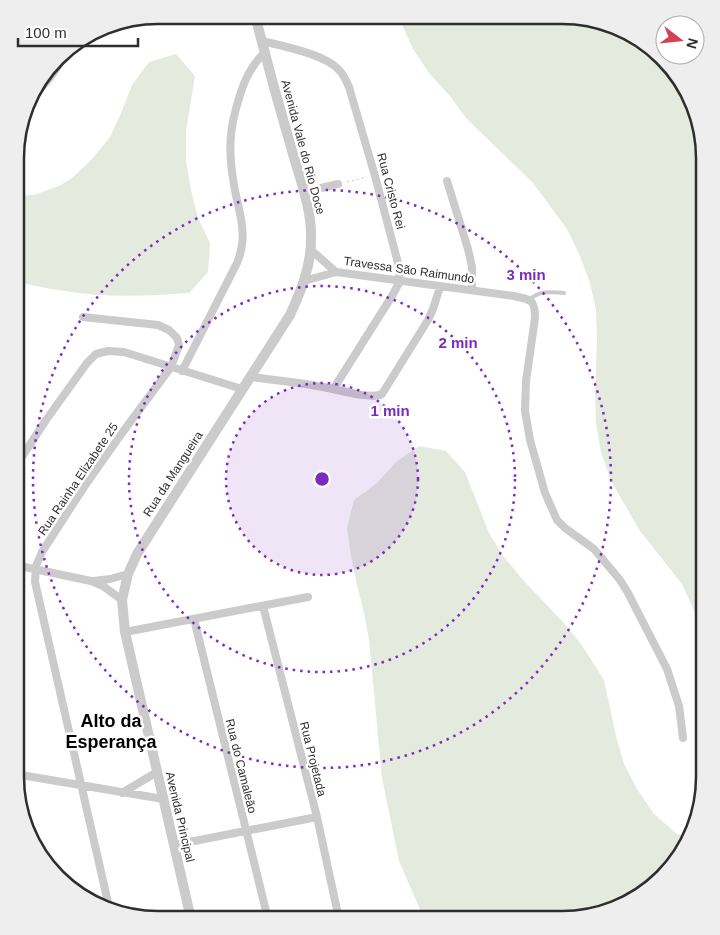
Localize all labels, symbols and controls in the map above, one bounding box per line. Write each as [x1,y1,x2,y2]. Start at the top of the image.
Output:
scale bar [18,15,138,47]
north arrow [655,15,705,65]
text: 100 m [25,24,67,41]
text: N [683,37,702,51]
street label: Avenida Vale do Rio Doce [278,78,328,216]
street label: Rua Cristo Rei [374,152,408,230]
street label: Travessa São Raimundo [343,254,475,286]
text: 3 min [506,266,546,283]
text: 2 min [438,334,478,351]
text: 1 min [370,402,410,419]
street label: Rua Rainha Elizabete 25 [35,420,121,538]
street label: Rua da Mangueira [140,429,206,519]
centre of rings [313,470,331,488]
district label: Alto da Esperança [65,711,158,752]
street label: Rua do Camaleão [223,717,260,815]
street label: Rua Projetada [297,720,329,798]
street label: Avenida Principal [163,770,197,864]

